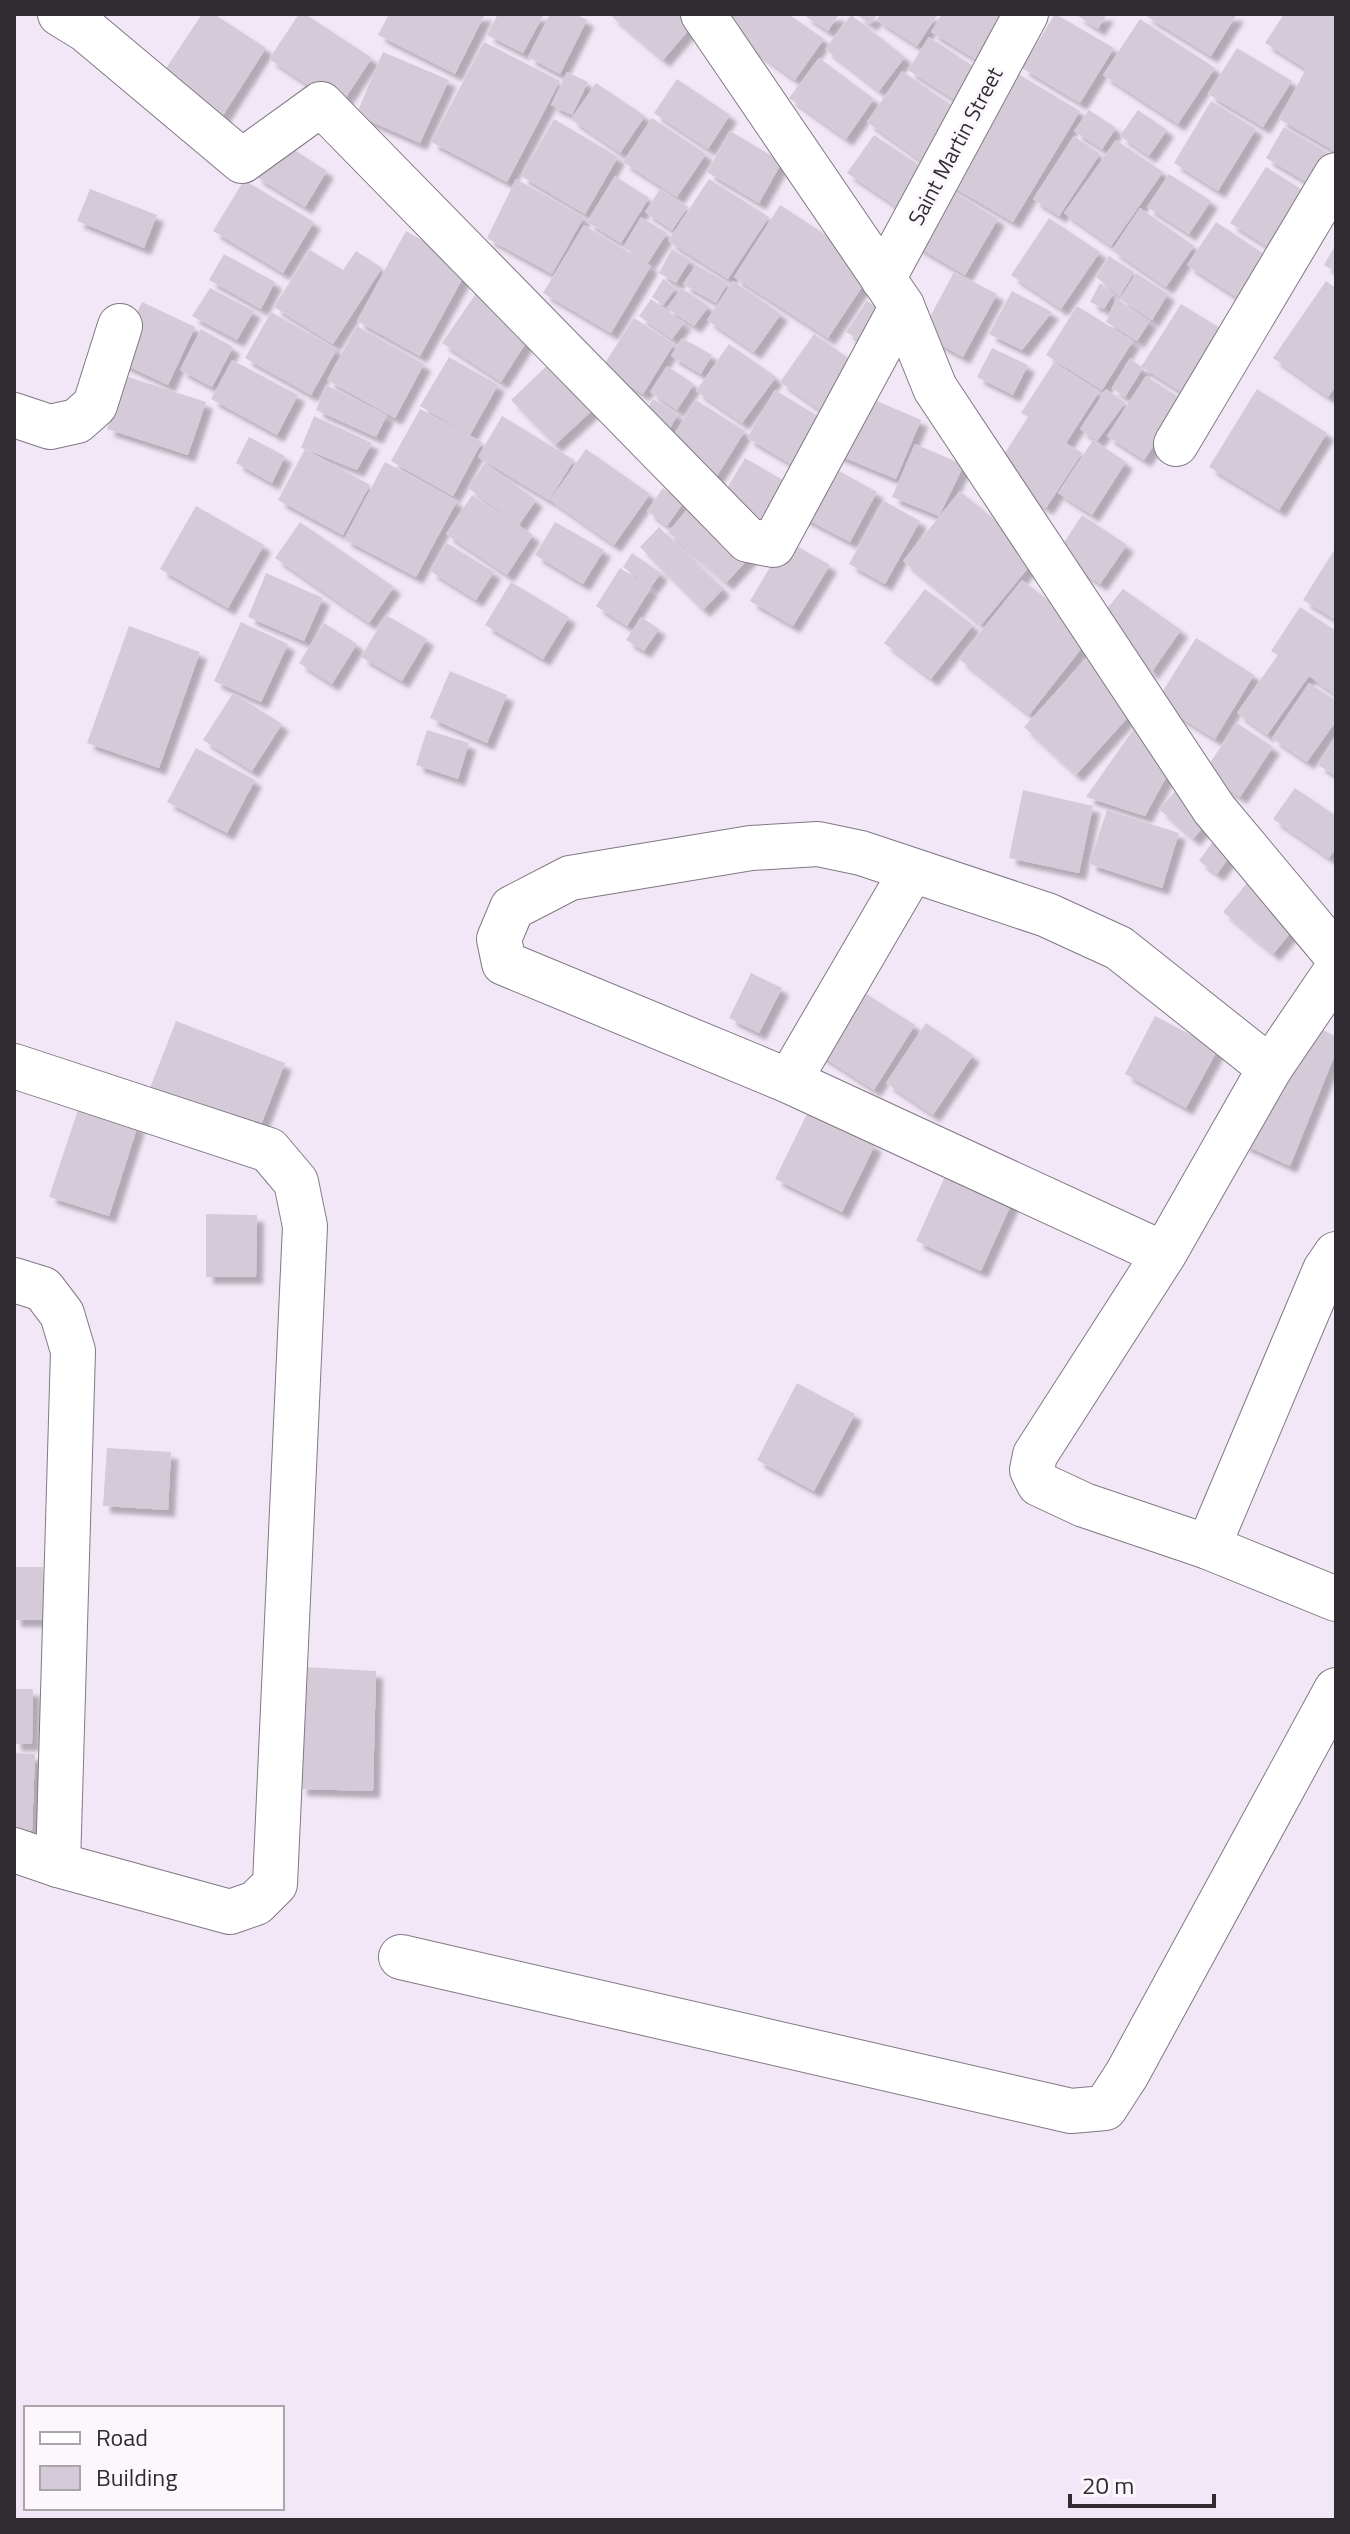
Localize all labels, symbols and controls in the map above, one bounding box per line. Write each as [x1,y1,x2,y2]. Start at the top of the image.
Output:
street label: Saint Martin Street [899,60,1011,231]
legend [24,2406,284,2510]
text: Road [96,2419,148,2455]
scale bar [1070,2458,1214,2508]
text: Building [96,2459,178,2495]
text: 20 m [1082,2467,1134,2503]

